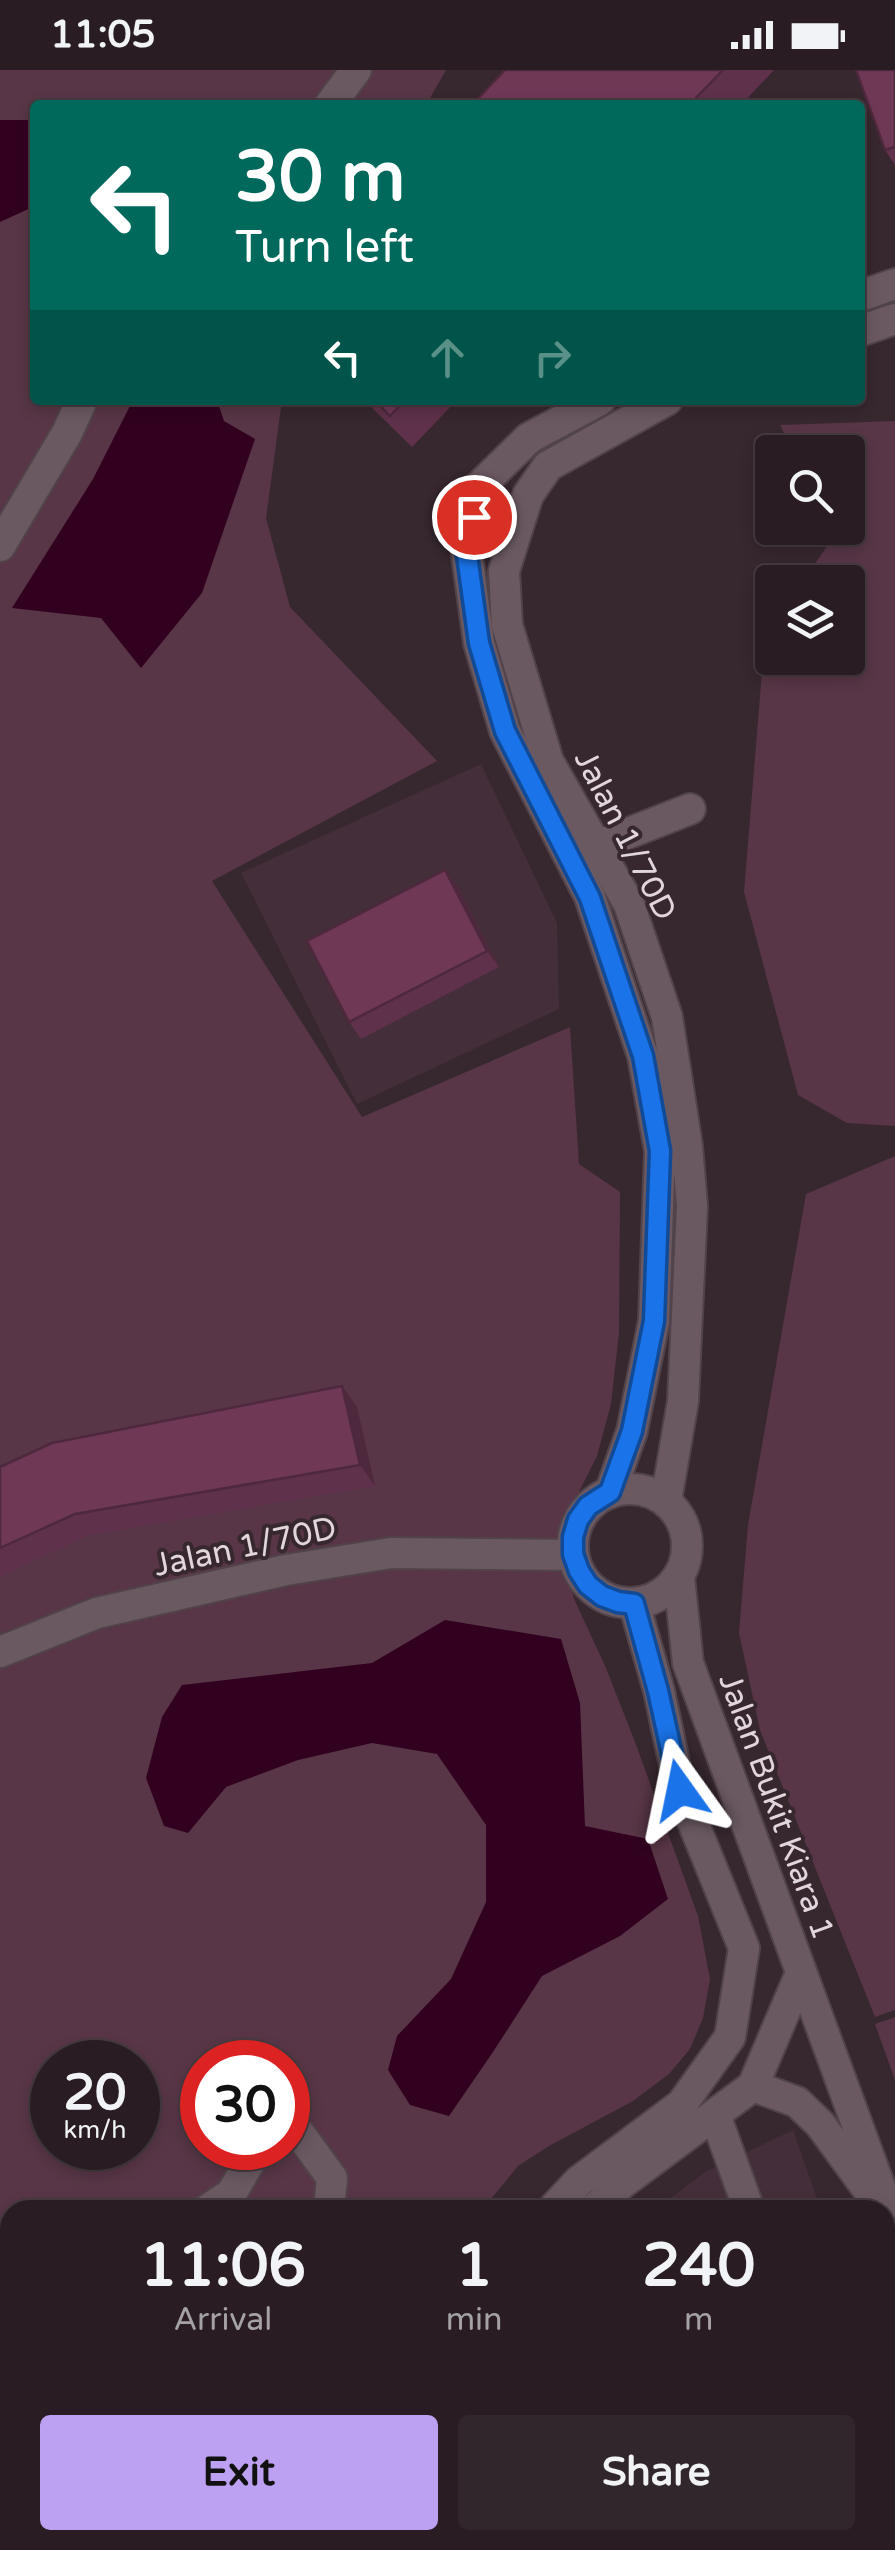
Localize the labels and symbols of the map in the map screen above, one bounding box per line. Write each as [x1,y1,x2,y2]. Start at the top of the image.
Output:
pin [432,475,517,560]
street label: Jalan 1/70D [566,744,684,927]
street label: Jalan 1/70D [151,1509,340,1585]
street label: Jalan Bukit Kiara 1 [710,1668,842,1944]
position arrow [628,1738,732,1842]
speed limit sign: 30 [180,2040,310,2170]

